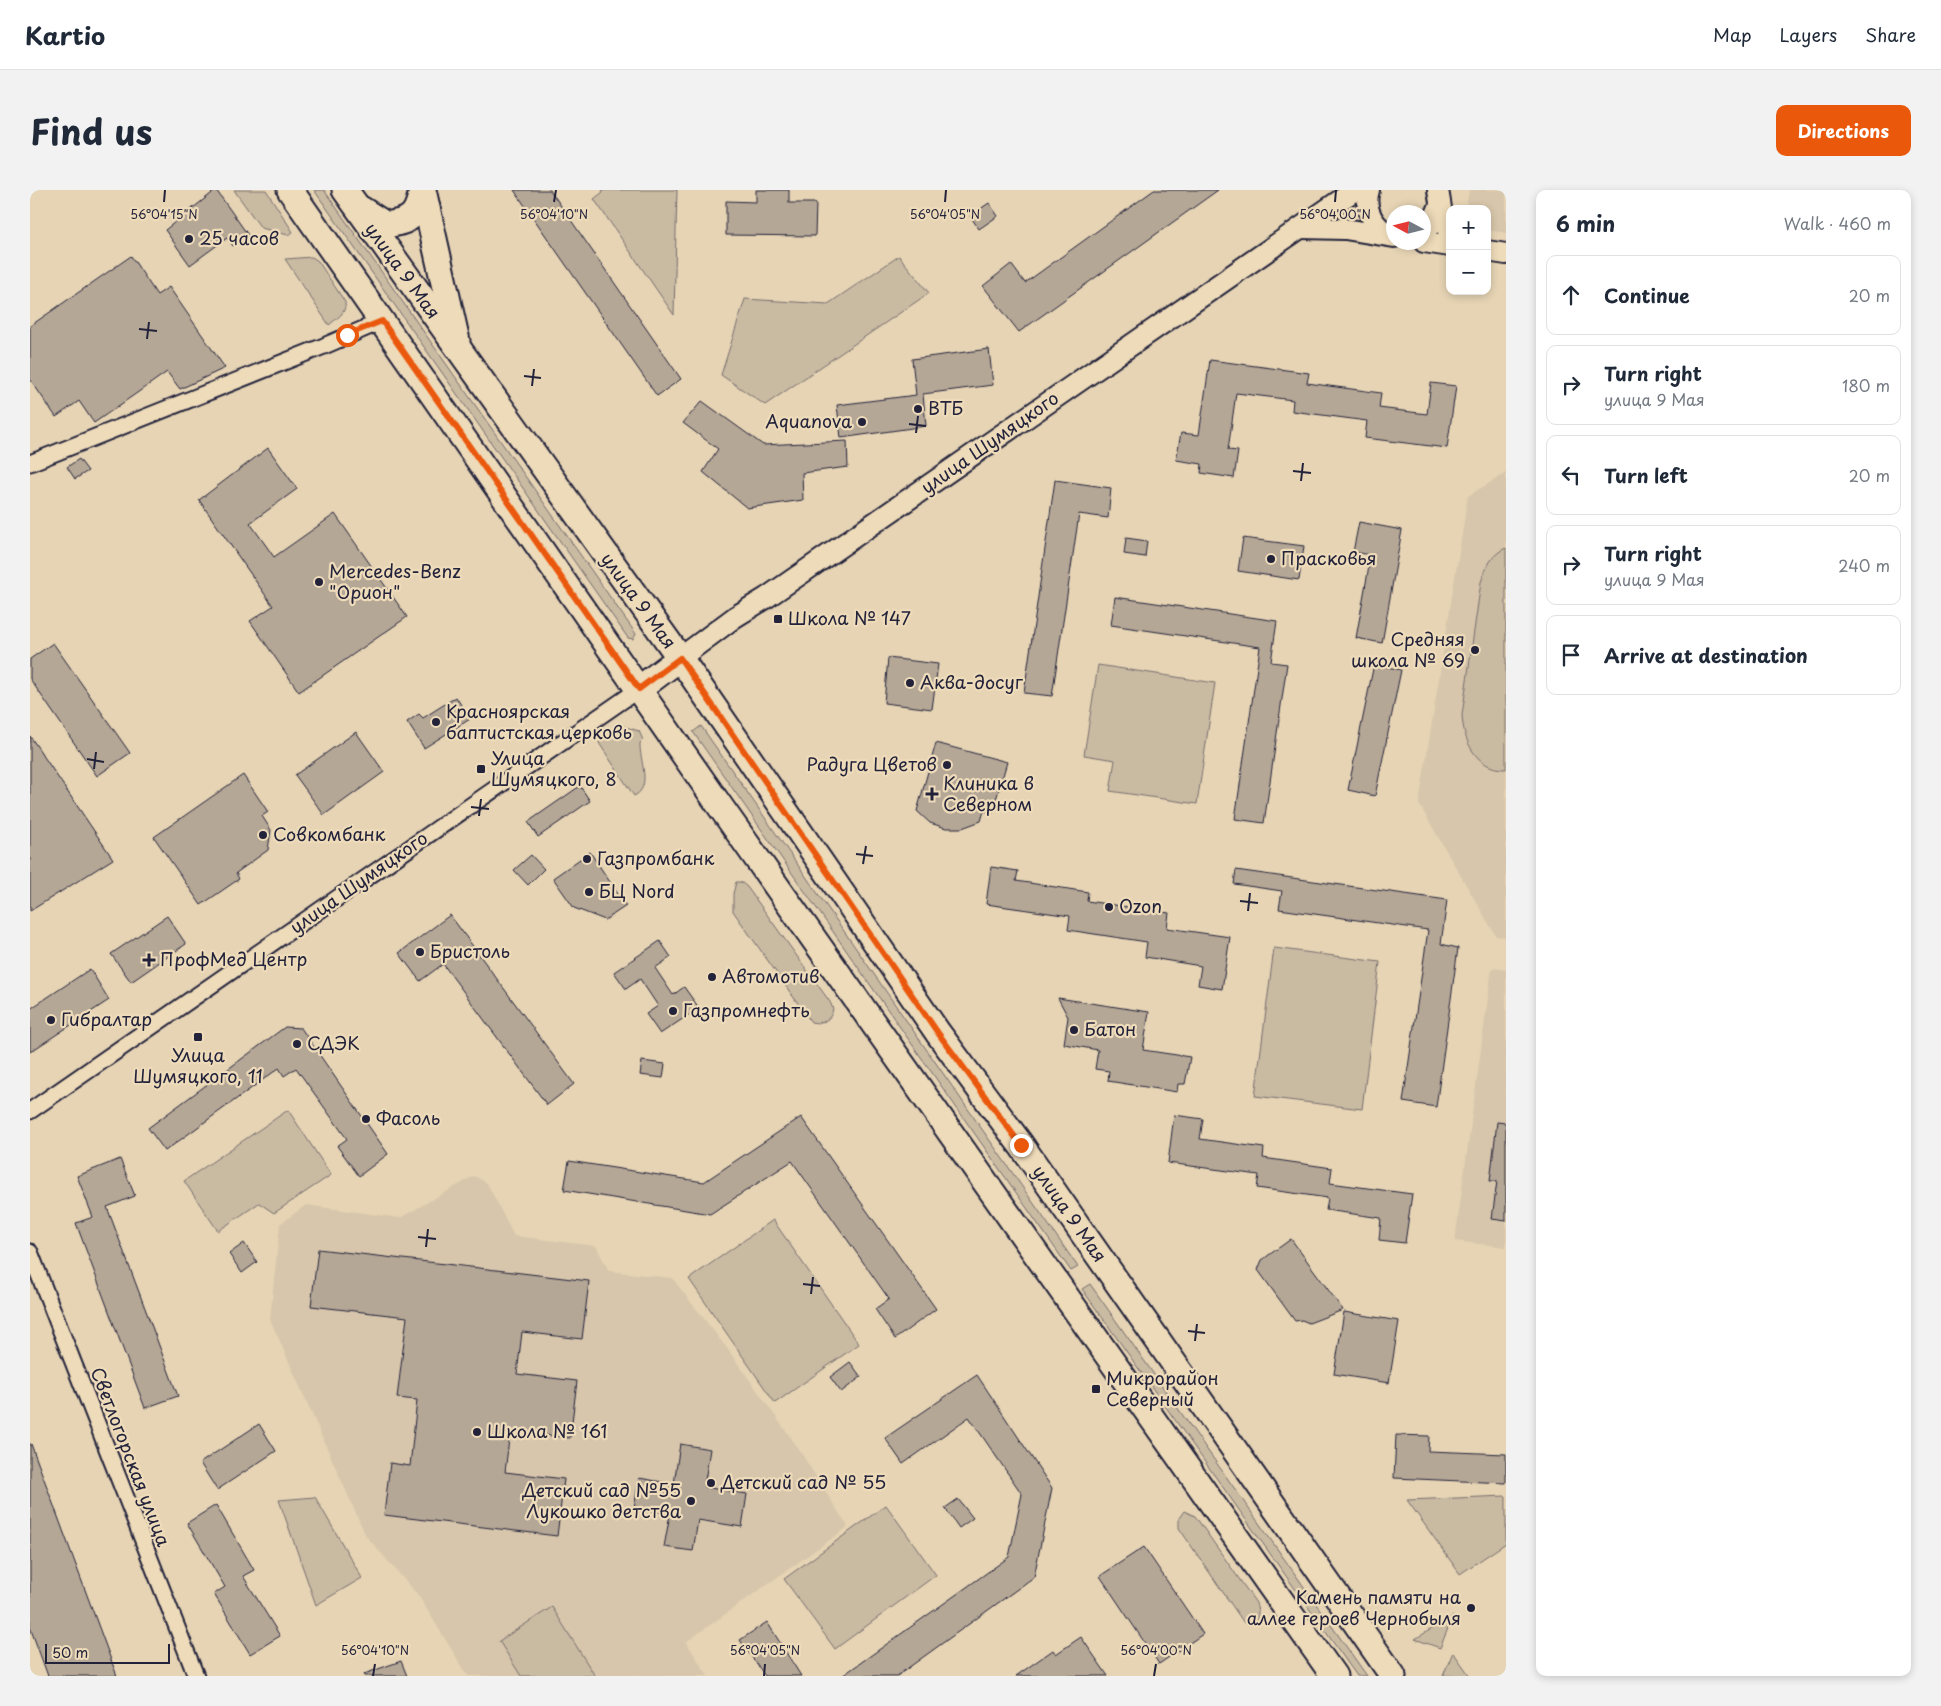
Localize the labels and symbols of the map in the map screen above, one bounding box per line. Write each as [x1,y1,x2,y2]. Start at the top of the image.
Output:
text: 56°04'15"N [130,205,198,223]
text: 56°04'10"N [520,205,588,223]
text: 56°04'05"N [910,205,980,223]
text: 56°04'00"N [1299,205,1371,223]
north arrow [1386,205,1431,250]
street label: улица 9 Мая [359,216,447,324]
place label: 25 часов [199,224,279,251]
marker: 25 часов [183,233,195,245]
route start [336,324,359,347]
street label: улица Шумяцкого [915,384,1064,500]
place label: ВТБ [928,394,963,421]
marker: ВТБ [912,403,924,415]
place label: Aquanova [765,407,852,434]
marker: Aquanova [856,416,868,428]
place label: Прасковья [1281,544,1377,571]
street label: улица 9 Мая [595,546,683,654]
marker: Прасковья [1265,553,1277,565]
place label: Mercedes-Benz "Орион" [329,557,461,605]
marker: Mercedes-Benz "Орион" [313,576,325,588]
place label: Школа № 147 [788,604,911,631]
marker: Школа № 147 [772,613,784,625]
place label: Средняя школа № 69 [1351,625,1465,673]
marker: Средняя школа № 69 [1469,644,1481,656]
place label: Аква-досуг [920,668,1024,695]
marker: Аква-досуг [904,677,916,689]
place label: Красноярская баптистская церковь [446,697,632,745]
marker: Красноярская баптистская церковь [430,716,442,728]
place label: Улица Шумяцкого, 8 [491,744,617,792]
place label: Радуга Цветов [806,750,937,777]
marker: Радуга Цветов [941,759,953,771]
marker: Улица Шумяцкого, 8 [475,763,487,775]
place label: Клиника в Северном [943,769,1034,817]
marker: Клиника в Северном [925,787,939,801]
place label: Совкомбанк [273,820,386,847]
street label: улица Шумяцкого [284,824,433,940]
marker: Совкомбанк [257,829,269,841]
place label: Газпромбанк [597,844,715,871]
marker: Газпромбанк [581,853,593,865]
place label: БЦ Nord [599,877,675,904]
marker: БЦ Nord [583,886,595,898]
place label: Ozon [1119,892,1162,919]
marker: Ozon [1103,901,1115,913]
place label: Бристоль [430,937,510,964]
place label: ПрофМед Центр [160,945,307,972]
marker: Бристоль [414,946,426,958]
marker: ПрофМед Центр [142,953,156,967]
place label: Автомотив [722,962,819,989]
marker: Автомотив [706,971,718,983]
place label: Газпромнефть [683,996,810,1023]
place label: Гибралтар [61,1005,152,1032]
marker: Газпромнефть [667,1005,679,1017]
marker: Гибралтар [45,1014,57,1026]
place label: Батон [1084,1015,1136,1042]
marker: Батон [1068,1024,1080,1036]
place label: СДЭК [307,1029,360,1056]
marker: Улица Шумяцкого, 11 [192,1031,204,1043]
marker: СДЭК [291,1038,303,1050]
place label: Улица Шумяцкого, 11 [133,1041,263,1089]
place label: Фасоль [376,1104,440,1131]
marker: Фасоль [360,1113,372,1125]
route end [1010,1134,1033,1157]
street label: улица 9 Мая [1027,1159,1114,1267]
street label: Светлогорская улица [85,1363,178,1551]
place label: Микрорайон Северный [1106,1364,1219,1412]
marker: Микрорайон Северный [1090,1383,1102,1395]
place label: Школа № 161 [487,1417,607,1444]
marker: Школа № 161 [471,1426,483,1438]
place label: Детский сад № 55 [720,1468,886,1495]
place label: Детский сад №55 Лукошко детства [521,1476,682,1524]
marker: Детский сад № 55 [705,1477,717,1489]
marker: Детский сад №55 Лукошко детства [685,1495,697,1507]
place label: Камень памяти на аллее героев Чернобыля [1247,1583,1462,1631]
marker: Камень памяти на аллее героев Чернобыля [1465,1602,1477,1614]
scale bar [45,1641,170,1664]
text: 56°04'10"N [341,1641,409,1659]
text: 56°04'05"N [730,1641,800,1659]
text: 56°04'00"N [1120,1641,1192,1659]

